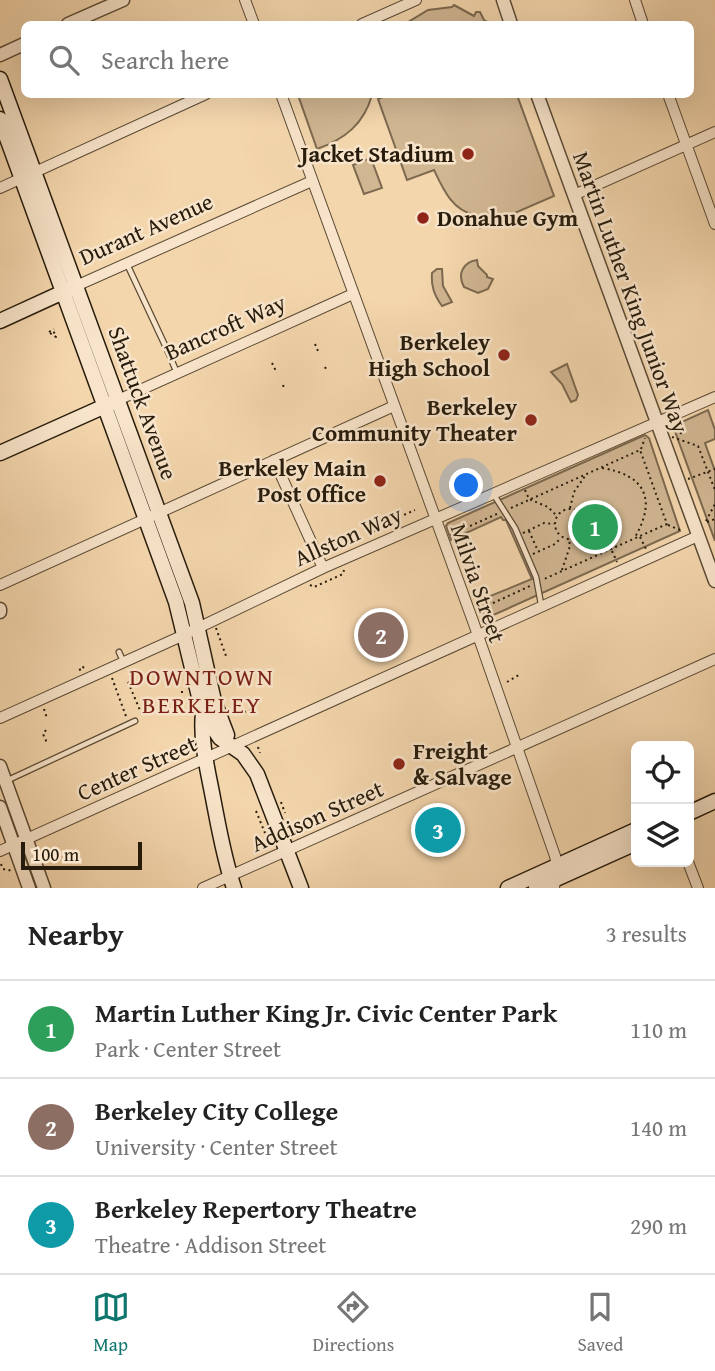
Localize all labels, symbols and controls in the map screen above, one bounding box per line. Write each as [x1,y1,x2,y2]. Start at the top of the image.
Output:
search box [21,21,694,98]
text: Search here [101,40,229,79]
icon: search [45,41,83,79]
place label: Jacket Stadium [297,137,454,170]
marker: Jacket Stadium [460,146,476,162]
street label: Martin Luther King Junior Way [565,146,698,438]
street label: Durant Avenue [74,184,218,273]
place label: Donahue Gym [437,201,579,234]
marker: Donahue Gym [415,210,431,226]
street label: Bancroft Way [159,285,291,368]
street label: Shattuck Avenue [100,322,187,484]
place label: Berkeley High School [369,325,490,384]
marker: Berkeley High School [496,347,512,363]
place label: Berkeley Community Theater [312,390,517,449]
marker: Berkeley Community Theater [523,412,539,428]
place label: Berkeley Main Post Office [218,451,366,510]
your location [449,468,483,502]
marker: Berkeley Main Post Office [372,473,388,489]
street label: Allston Way [289,497,407,574]
pin: 1 [572,501,618,553]
street label: Milvia Street [443,519,514,647]
pin: 2 [358,609,404,661]
district label: DOWNTOWN BERKELEY [129,659,275,722]
street label: Center Street [72,726,202,809]
place label: Freight & Salvage [413,734,512,793]
map controls [631,741,694,867]
button: locate [631,741,694,804]
marker: Freight & Salvage [391,756,407,772]
street label: Addison Street [245,772,388,859]
pin: 3 [415,804,461,856]
button: layers [631,804,694,867]
scale bar [21,839,142,871]
text: 100 m [32,840,79,868]
text: Nearby [28,912,124,956]
text: 3 results [606,917,687,950]
text: Martin Luther King Jr. Civic Center Park [95,993,557,1032]
text: 1 [45,1013,57,1046]
text: 110 m [630,1013,687,1046]
text: Park · Center Street [95,1032,281,1065]
text: Berkeley City College [95,1091,338,1130]
text: 2 [45,1111,57,1144]
text: 140 m [630,1111,687,1144]
text: University · Center Street [95,1130,338,1163]
text: Berkeley Repertory Theatre [95,1189,417,1228]
text: 3 [45,1209,57,1242]
text: 290 m [630,1209,687,1242]
text: Theatre · Addison Street [95,1228,326,1261]
tab: Map [92,1288,130,1358]
tab: Directions [313,1288,394,1358]
tab: Saved [577,1288,623,1358]

